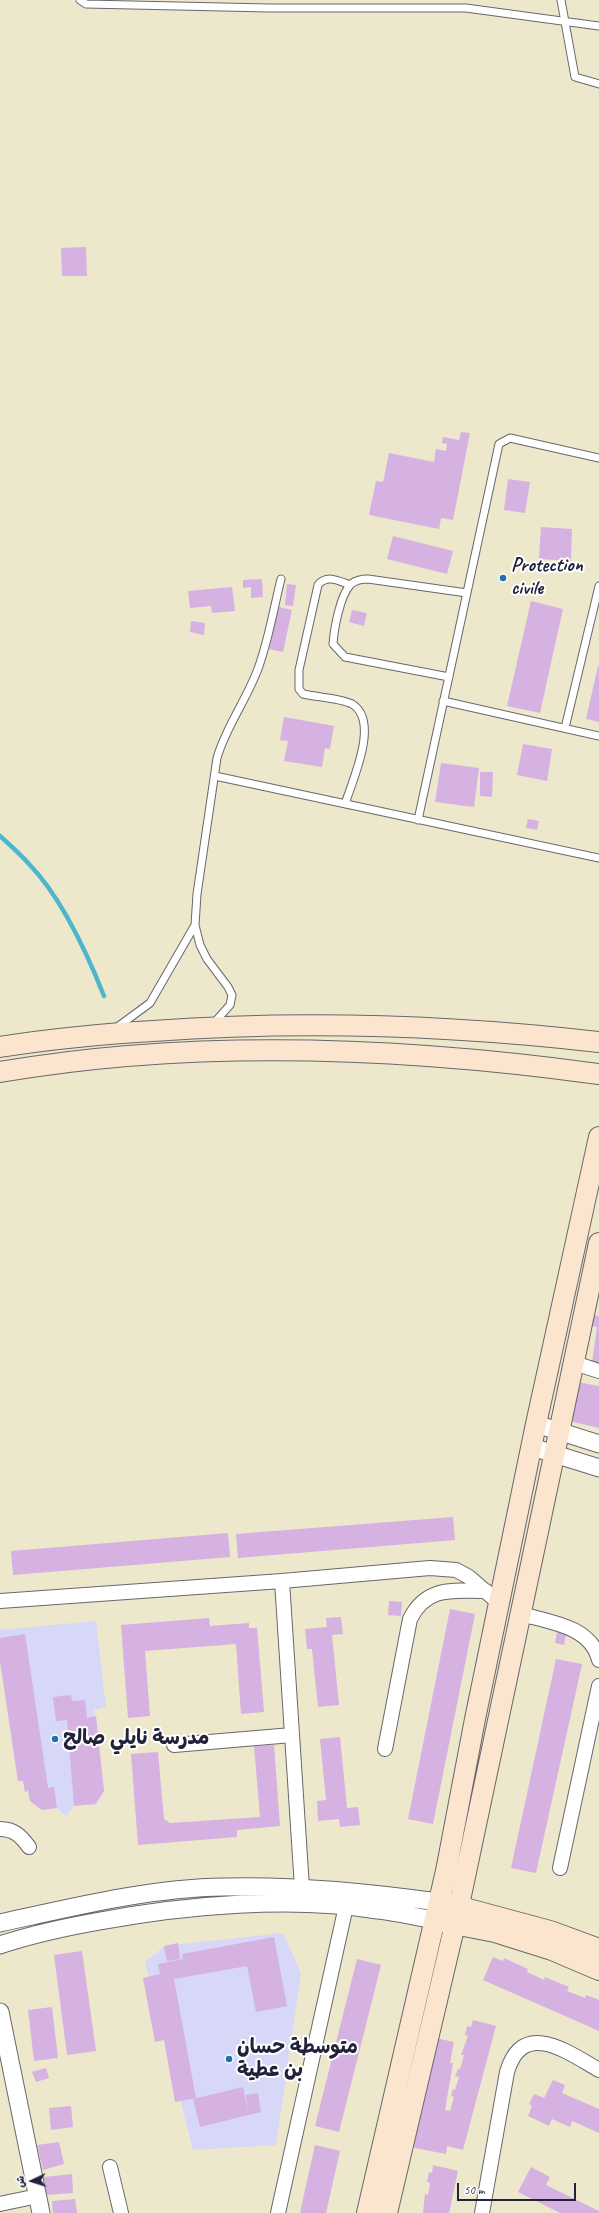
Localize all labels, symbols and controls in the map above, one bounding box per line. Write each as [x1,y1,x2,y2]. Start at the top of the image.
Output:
place label: Protection civile [511,554,583,601]
marker: Protection civile [498,573,508,583]
place label: مدرسة نايلي صالح [63,1727,209,1751]
marker: مدرسة نايلي صالح [50,1734,60,1744]
place label: متوسطة حسان بن عطية [237,2036,358,2083]
marker: متوسطة حسان بن عطية [224,2054,234,2064]
north arrow [12,2161,52,2201]
text: ش [13,2175,27,2188]
scale bar [459,2175,578,2201]
text: 50 m [464,2182,484,2198]

